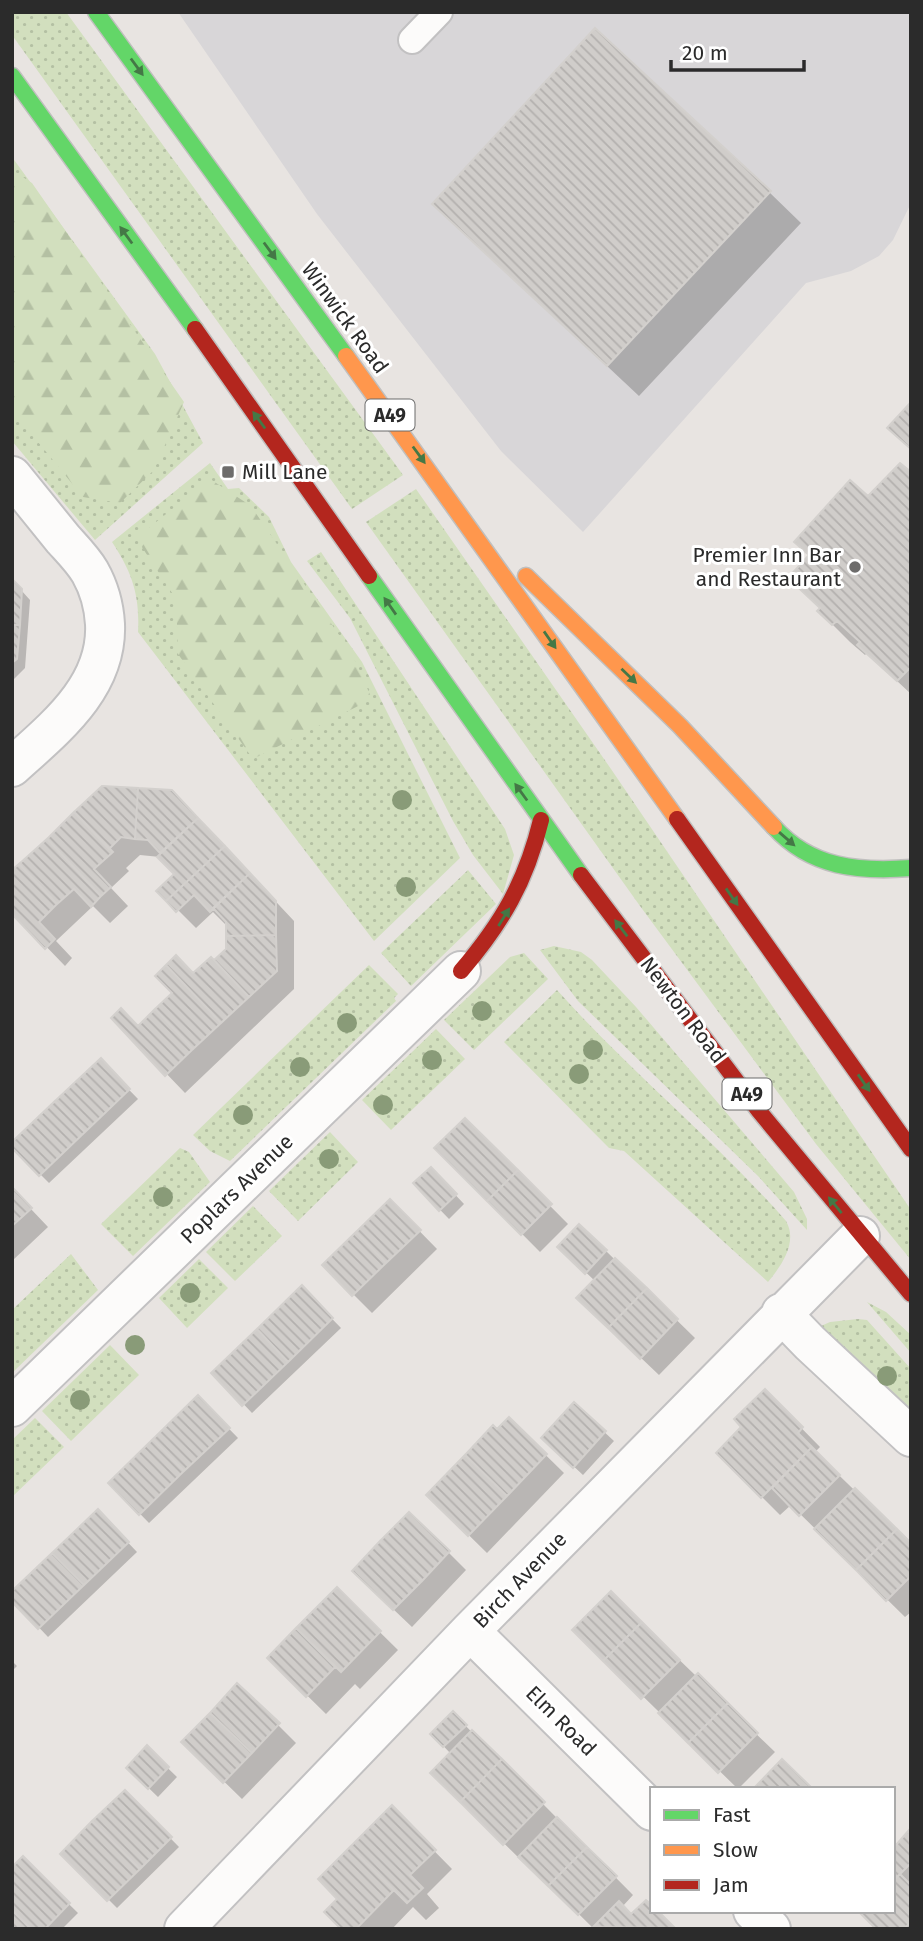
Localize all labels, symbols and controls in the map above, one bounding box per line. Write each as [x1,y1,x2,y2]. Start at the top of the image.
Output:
scale bar [671,28,804,72]
text: 20 m [682,40,728,66]
one-way arrow [129,58,143,76]
one-way arrow [120,226,134,244]
one-way arrow [263,242,277,260]
street label: Winwick Road [296,257,394,379]
road number: A49 [366,400,414,430]
one-way arrow [252,411,266,429]
one-way arrow [411,446,425,464]
place label: Mill Lane [242,459,328,485]
marker: Mill Lane [220,464,236,480]
place label: Premier Inn Bar and Restaurant [693,542,841,592]
marker: Premier Inn Bar and Restaurant [847,559,863,575]
one-way arrow [383,597,397,615]
one-way arrow [543,631,557,649]
one-way arrow [620,667,637,684]
one-way arrow [514,783,528,801]
one-way arrow [778,831,796,847]
one-way arrow [725,888,739,906]
one-way arrow [497,908,510,927]
one-way arrow [614,919,628,937]
street label: Newton Road [635,952,731,1068]
one-way arrow [857,1074,871,1092]
road number: A49 [722,1078,772,1110]
street label: Poplars Avenue [175,1129,299,1249]
one-way arrow [828,1196,843,1213]
street label: Birch Avenue [468,1526,572,1634]
street label: Elm Road [520,1680,602,1762]
legend [650,1787,895,1913]
text: Fast [713,1802,751,1828]
text: Slow [713,1837,758,1863]
text: Jam [713,1872,749,1898]

